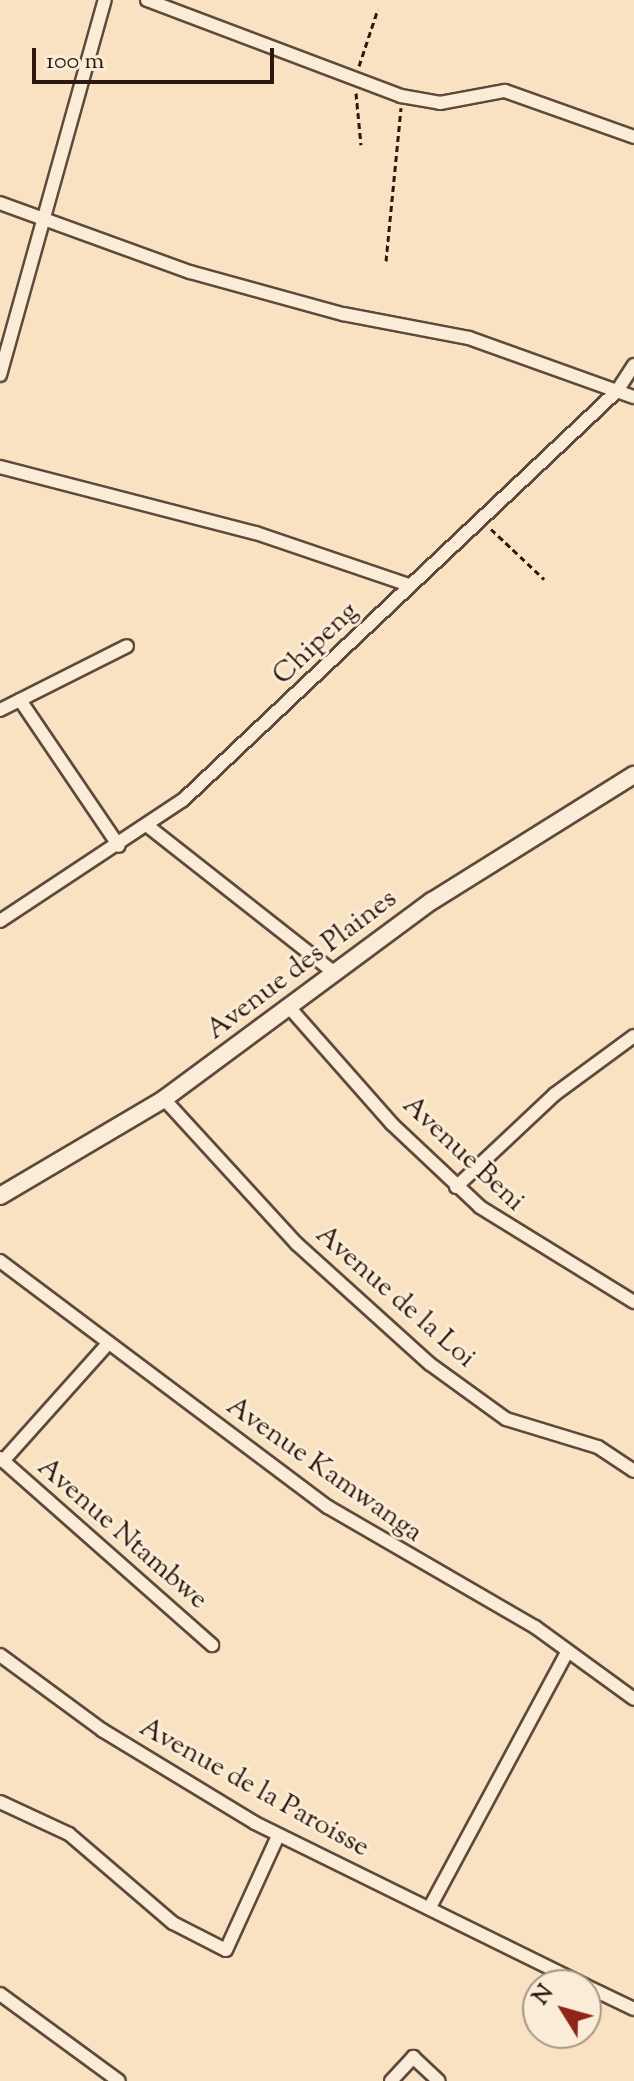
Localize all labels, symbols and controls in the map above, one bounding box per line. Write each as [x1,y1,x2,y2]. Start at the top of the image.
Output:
scale bar [36,32,278,82]
text: 100 m [46,45,104,79]
street label: Chipeng [266,595,366,693]
street label: Avenue des Plaines [200,882,404,1048]
street label: Avenue Beni [395,1089,531,1219]
street label: Avenue de la Loi [308,1218,482,1376]
street label: Avenue Kamwanga [219,1390,429,1550]
street label: Avenue Ntambwe [30,1451,214,1617]
street label: Avenue de la Paroisse [133,1711,375,1865]
north arrow [522,1969,602,2049]
text: N [526,1979,562,2012]

